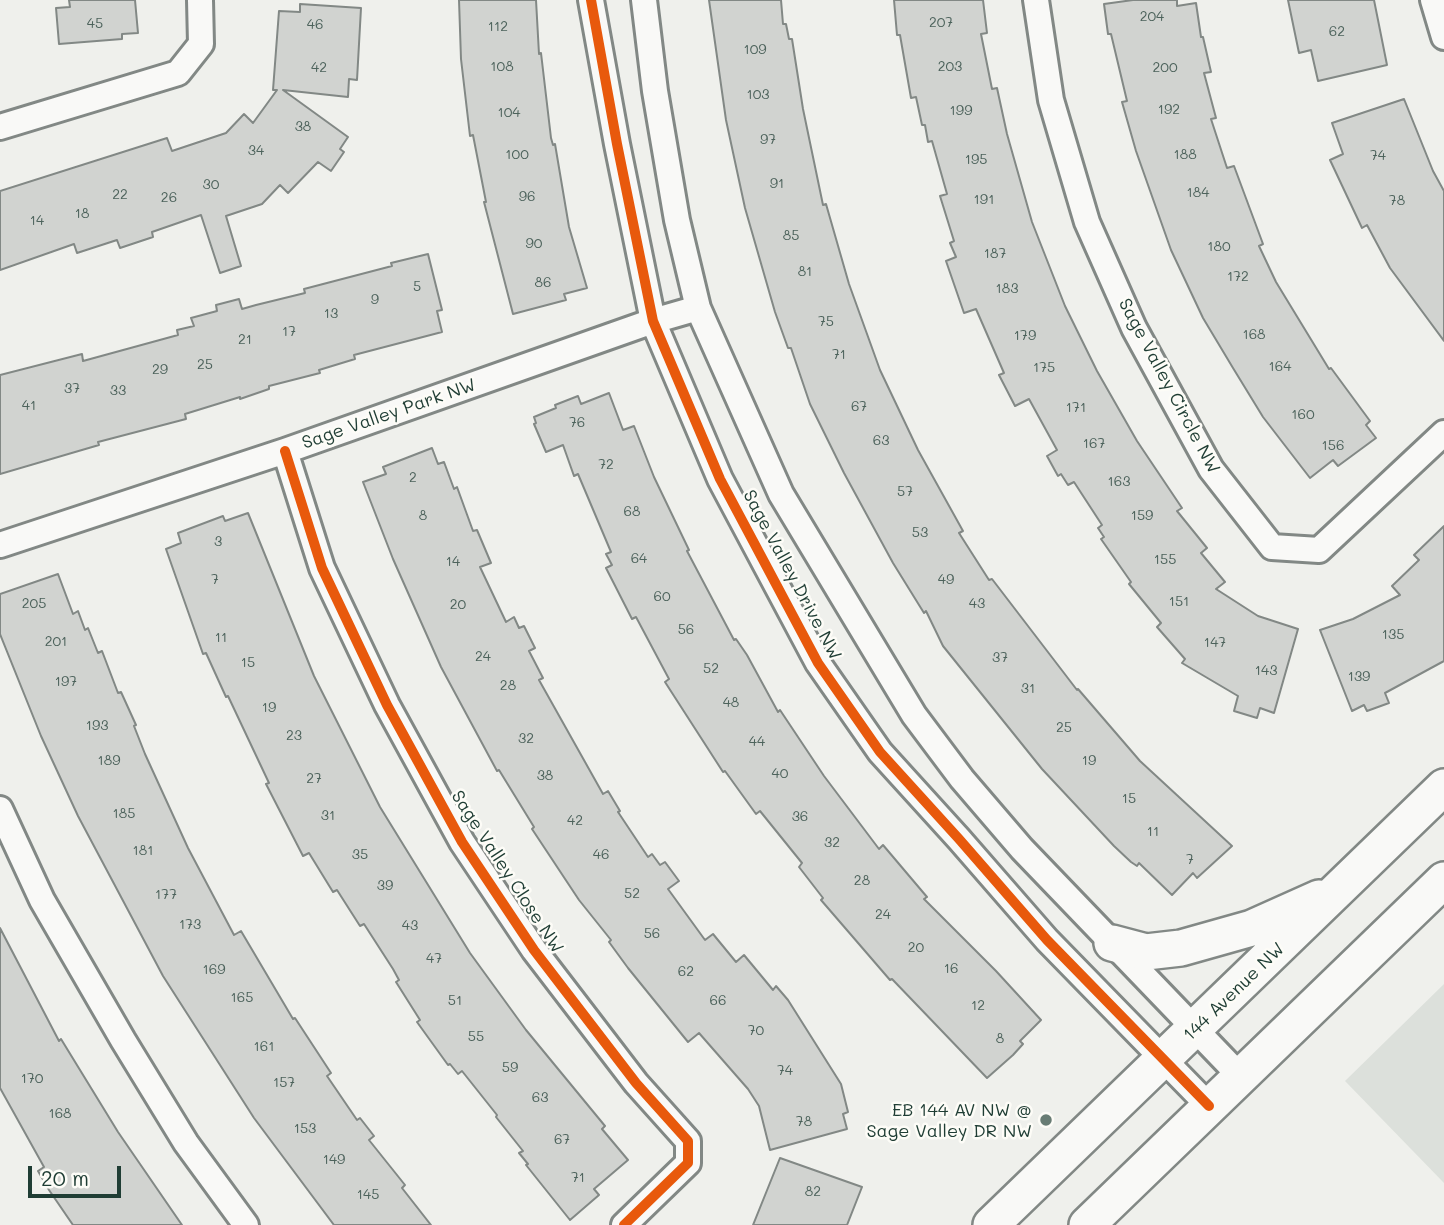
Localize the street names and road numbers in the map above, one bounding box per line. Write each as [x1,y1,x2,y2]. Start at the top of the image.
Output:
street label: Sage Valley Circle NW [1114,295,1224,477]
street label: Sage Valley Park NW [299,374,479,454]
street label: Sage Valley Drive NW [738,486,846,664]
street label: Sage Valley Close NW [446,787,568,957]
street label: 144 Avenue NW [1179,938,1289,1046]

